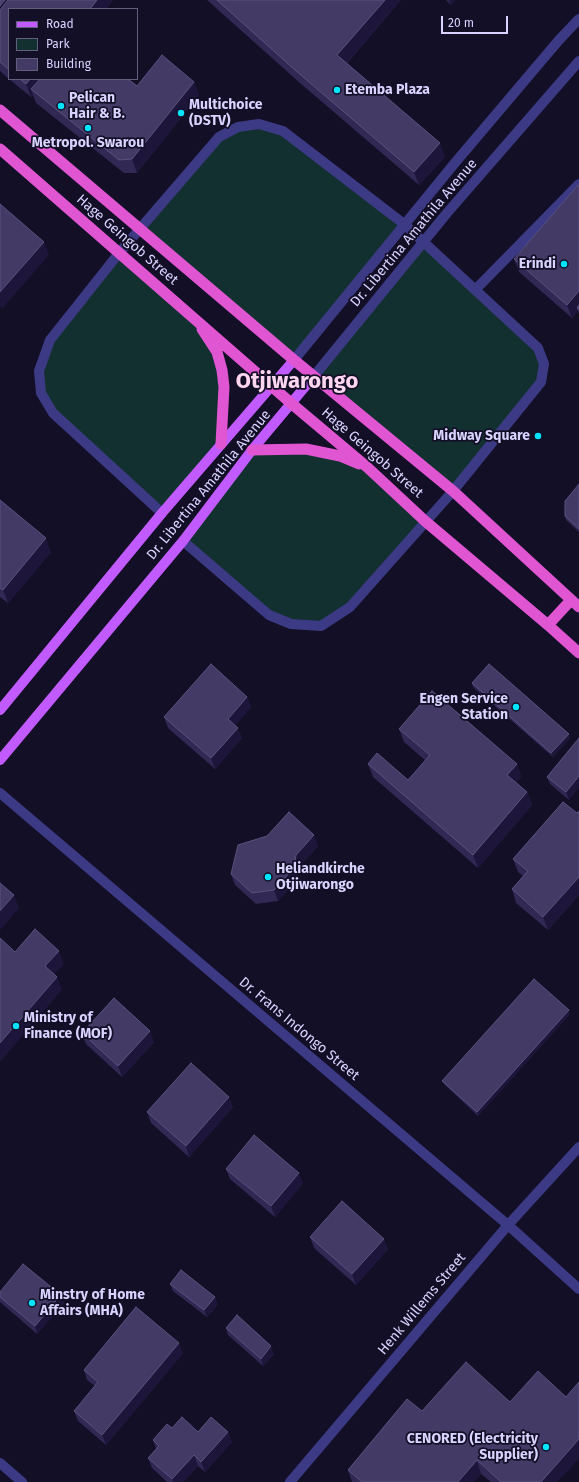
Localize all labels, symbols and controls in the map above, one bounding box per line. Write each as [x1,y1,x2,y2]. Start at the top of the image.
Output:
legend [8,8,138,80]
scale bar [443,8,510,34]
text: 20 m [448,16,474,30]
text: Road [46,17,74,31]
text: Park [46,37,70,51]
text: Building [46,57,91,71]
place label: Etemba Plaza [345,82,430,98]
marker: Etemba Plaza [332,85,342,95]
place label: Pelican Hair & B. [69,90,125,122]
place label: Multichoice (DSTV) [189,97,263,130]
marker: Pelican Hair & B. [56,101,66,111]
marker: Multichoice (DSTV) [176,108,186,118]
marker: Metropol. Swarou [83,123,93,133]
place label: Metropol. Swarou [32,135,144,151]
street label: Dr. Libertina Amathila Avenue [347,156,481,310]
street label: Hage Geingob Street [73,191,181,289]
place label: Erindi [519,256,556,272]
marker: Erindi [559,259,569,269]
district label: Otjiwarongo [236,369,358,395]
street label: Hage Geingob Street [318,404,426,502]
street label: Dr. Libertina Amathila Avenue [143,407,275,563]
place label: Midway Square [433,428,530,444]
marker: Midway Square [533,431,543,441]
place label: Engen Service Station [420,691,508,724]
marker: Engen Service Station [511,702,521,712]
place label: Heliandkirche Otjiwarongo [276,861,365,894]
marker: Heliandkirche Otjiwarongo [263,872,273,882]
street label: Dr. Frans Indongo Street [235,974,363,1084]
place label: Ministry of Finance (MOF) [24,1010,112,1042]
marker: Ministry of Finance (MOF) [11,1021,21,1031]
street label: Henk Willems Street [375,1250,469,1358]
place label: Minstry of Home Affairs (MHA) [40,1287,145,1320]
marker: Minstry of Home Affairs (MHA) [27,1298,37,1308]
place label: CENORED (Electricity Supplier) [407,1431,538,1464]
marker: CENORED (Electricity Supplier) [541,1442,551,1452]

